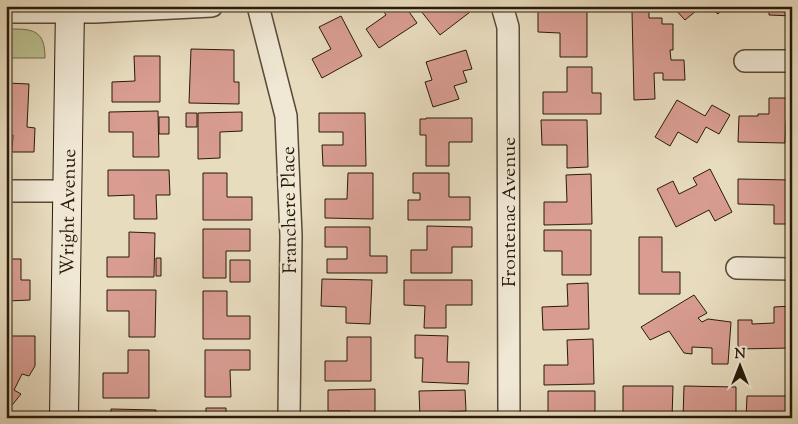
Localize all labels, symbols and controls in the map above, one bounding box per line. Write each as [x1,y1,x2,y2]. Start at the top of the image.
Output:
street label: Frontenac Avenue [497,137,524,287]
street label: Franchere Place [276,146,305,274]
street label: Wright Avenue [55,148,84,276]
north arrow [716,342,766,392]
text: N [734,345,746,365]

